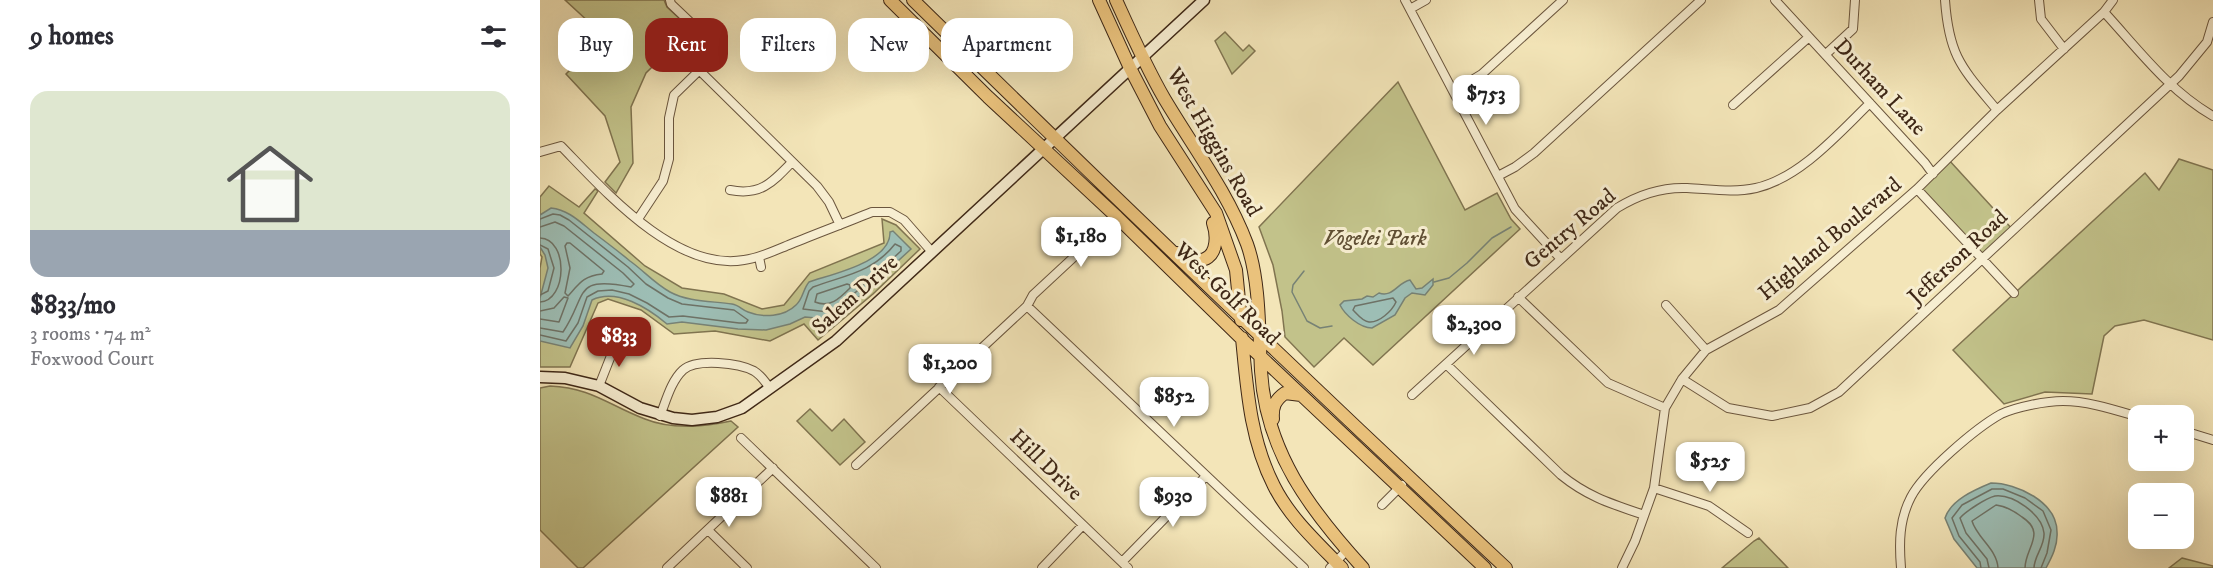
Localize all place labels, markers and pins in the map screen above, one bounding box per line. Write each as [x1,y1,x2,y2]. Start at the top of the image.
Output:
pin: $753 [1450,75,1522,126]
pin: $1,180 [1032,217,1130,268]
pin: $2,300 [1425,305,1523,356]
pin: $833 [583,317,655,368]
pin: $1,200 [901,344,999,395]
pin: $852 [1138,377,1210,428]
pin: $525 [1674,442,1746,493]
pin: $881 [693,477,765,528]
pin: $930 [1137,477,1209,528]

